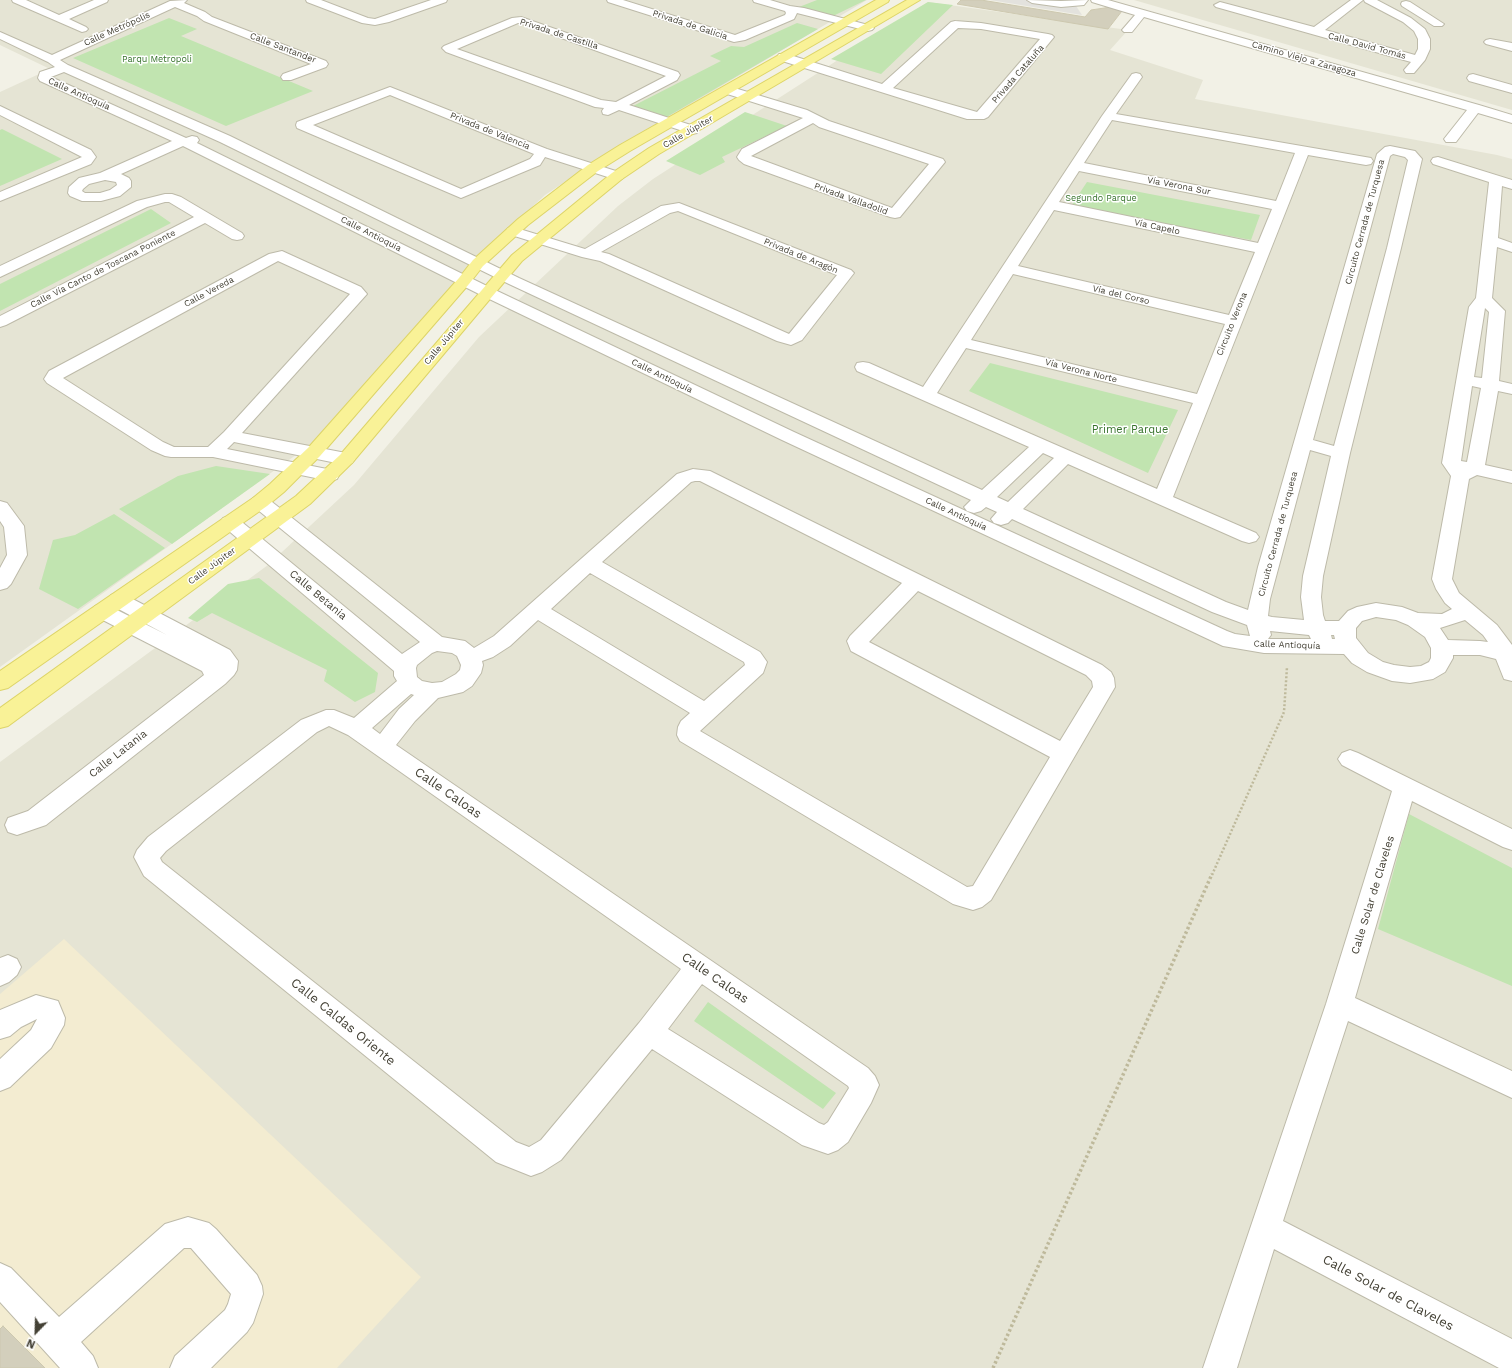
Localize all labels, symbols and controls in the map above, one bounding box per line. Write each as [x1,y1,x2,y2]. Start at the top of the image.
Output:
street label: Privada de Galicia [651,8,729,42]
street label: Calle Metrópolis [82,10,152,48]
street label: Privada de Castilla [518,16,600,52]
street label: Calle Santander [248,30,318,66]
street label: Calle David Tomás [1327,30,1407,62]
street label: Camino Viejo a Zaragoza [1251,39,1357,79]
street label: Privada Cataluña [990,43,1046,105]
park label: Parqu Metropoli [122,54,192,64]
street label: Calle Antioquía [46,75,112,113]
street label: Privada de Valencia [448,110,532,152]
street label: Calle Júpiter [661,113,715,151]
street label: Circuito Cerrada de Turquesa [1343,158,1387,286]
street label: Vía Verona Sur [1146,175,1212,197]
street label: Privada Valladolid [813,181,889,217]
park label: Segundo Parque [1065,193,1137,203]
street label: Calle Antioquía [339,214,403,254]
street label: Vía Capelo [1133,217,1181,237]
street label: Calle Vía Canto de Toscana Poniente [29,228,177,310]
street label: Privada de Aragón [762,236,840,276]
street label: Calle Vereda [182,274,236,310]
street label: Vía del Corso [1091,283,1151,307]
street label: Circuito Verona [1214,291,1250,357]
street label: Calle Júpiter [422,317,466,367]
street label: Calle Antioquía [630,357,694,395]
street label: Vía Verona Norte [1044,357,1118,385]
park label: Primer Parque [1092,423,1168,437]
street label: Circuito Cerrada de Turquesa [1256,470,1300,598]
street label: Calle Antioquía [923,495,989,533]
street label: Calle Júpiter [186,545,238,587]
street label: Calle Betania [287,567,349,623]
street label: Calle Antioquía [1253,638,1321,652]
street label: Calle Latania [86,727,150,781]
street label: Calle Caloas [411,764,485,822]
street label: Calle Solar de Claveles [1349,834,1397,956]
street label: Calle Caloas [678,949,752,1007]
street label: Calle Caldas Oriente [288,975,398,1069]
street label: Calle Solar de Claveles [1320,1252,1456,1334]
north arrow [16,1312,56,1352]
text: N [25,1336,37,1351]

